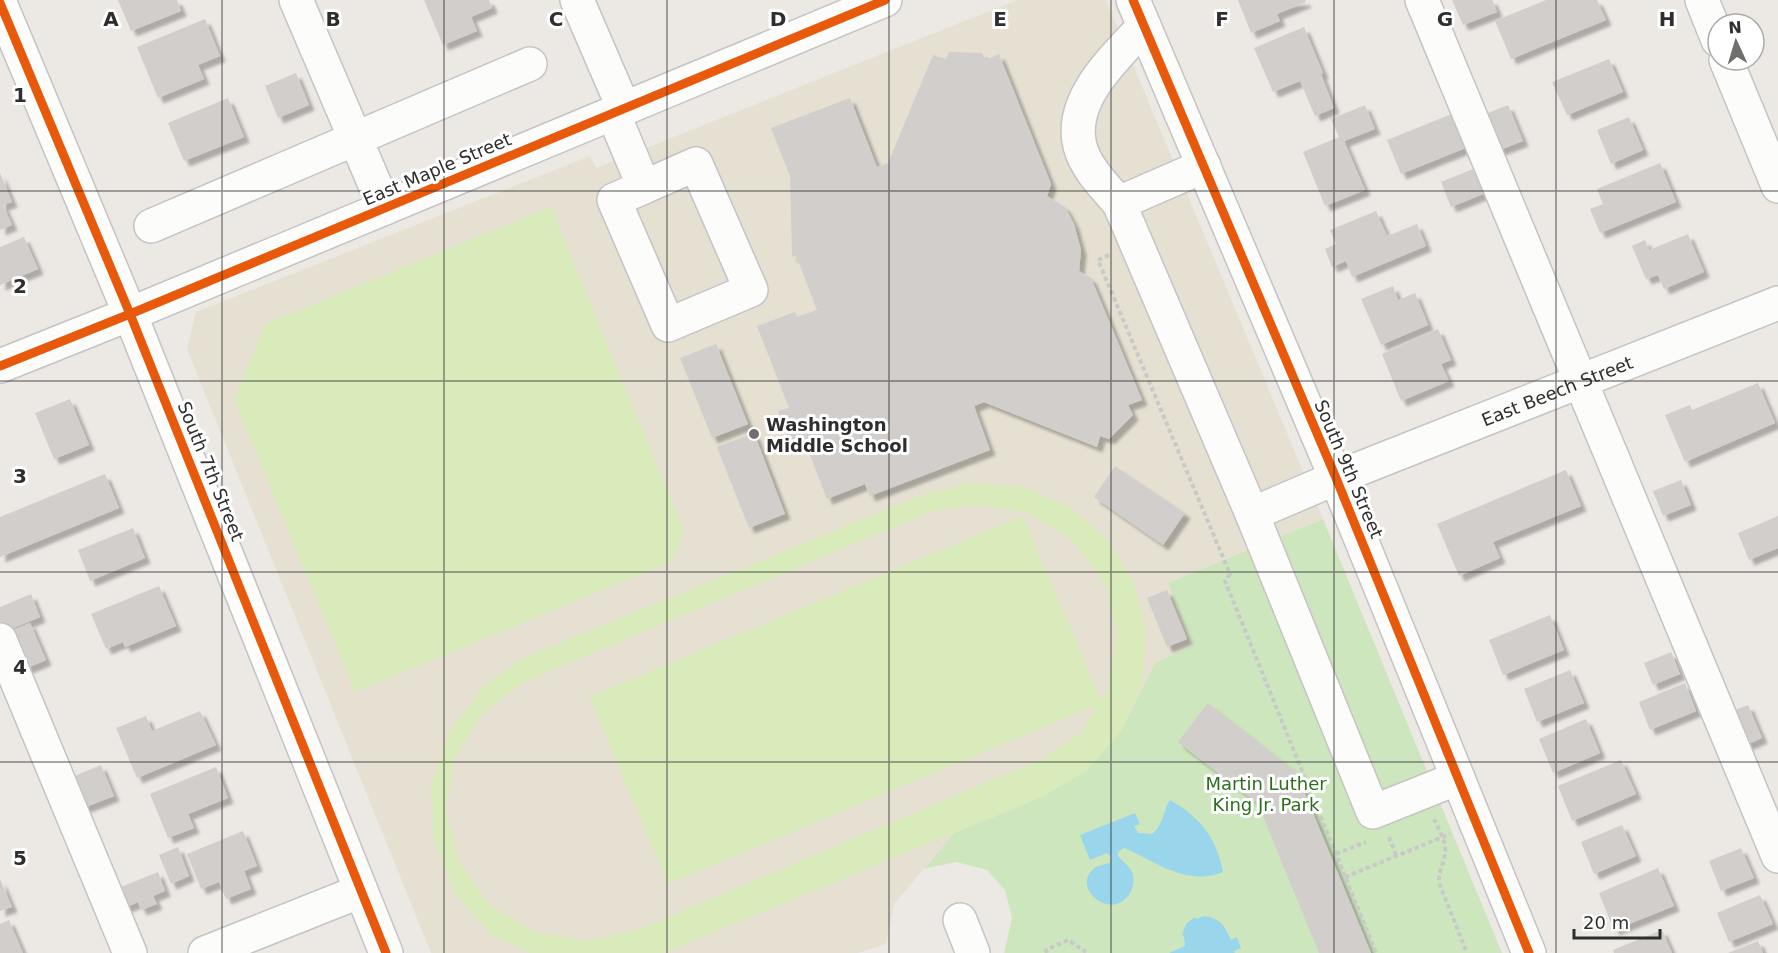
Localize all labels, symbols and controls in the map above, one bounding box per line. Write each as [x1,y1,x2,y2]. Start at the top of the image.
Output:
text: A [103,7,119,31]
text: B [325,7,341,31]
text: C [549,7,563,31]
text: D [770,7,786,31]
text: E [993,7,1007,31]
text: F [1215,7,1229,31]
text: G [1437,7,1453,31]
text: H [1659,7,1675,31]
north arrow [1706,12,1766,72]
text: N [1728,18,1742,37]
text: 1 [13,83,27,107]
street label: East Maple Street [360,128,514,210]
text: 2 [13,274,27,298]
street label: East Beech Street [1478,351,1636,430]
street label: South 9th Street [1310,397,1388,541]
street label: South 7th Street [173,398,249,544]
place label: Washington Middle School [766,414,908,456]
marker: Washington Middle School [747,427,761,441]
text: 3 [13,464,27,488]
text: 4 [13,655,27,679]
park label: Martin Luther King Jr. Park [1205,773,1327,815]
text: 5 [13,846,27,870]
scale bar [1574,902,1660,940]
text: 20 m [1583,912,1629,933]

